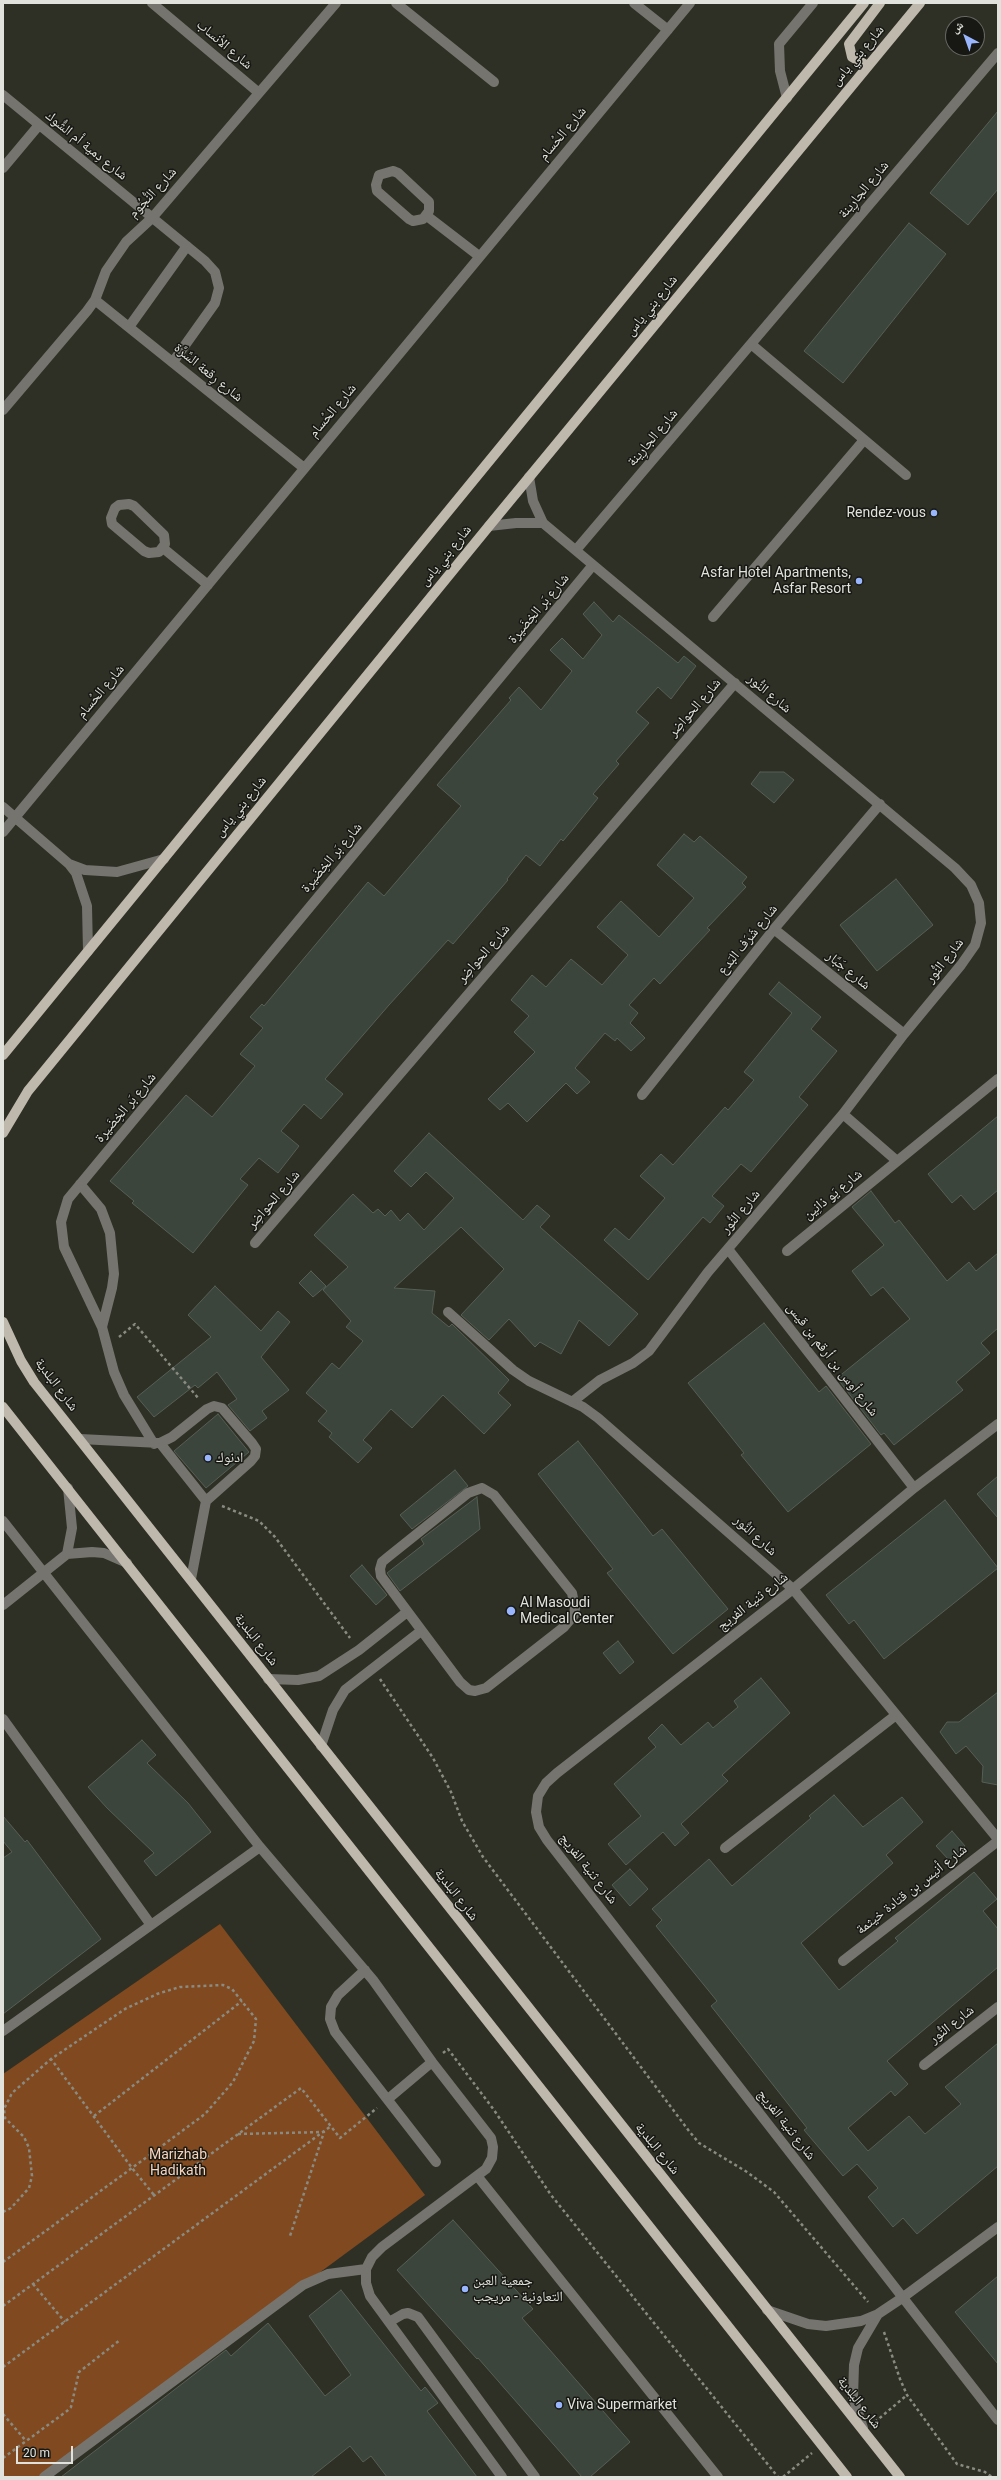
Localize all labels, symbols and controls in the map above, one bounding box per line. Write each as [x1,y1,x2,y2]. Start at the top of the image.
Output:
north arrow [945,16,985,56]
street label: شارع الأنساب [192,17,256,73]
text: ش [949,19,966,36]
street label: شارع بني ياس [828,22,888,90]
street label: شارع الحُسام [536,104,590,164]
street label: شارع دِمية أم الشُّوك [42,108,130,184]
street label: شارع الجارِينة [835,158,893,222]
street label: شارع النُّجُوم [125,164,181,222]
street label: شارع بني ياس [622,272,682,340]
street label: شارع رِقعة السِّرَّة [170,340,246,406]
street label: شارع الحُسام [306,381,360,441]
street label: شارع الجارِينة [624,406,682,470]
place label: Rendez-vous [846,505,926,521]
marker: Rendez-vous [929,508,939,518]
street label: شارع بني ياس [416,522,476,590]
place label: Asfar Hotel Apartments, Asfar Resort [701,565,851,598]
street label: شارع بَر الخِضَيرة [505,571,573,647]
marker: Asfar Hotel Apartments, Asfar Resort [854,576,864,586]
street label: شارع الحُسام [74,662,128,722]
street label: شارع النُّور [744,671,794,717]
street label: شارع الحواضِر [665,675,725,741]
street label: شارع بني ياس [211,773,271,841]
street label: شارع بَر الخِضَيرة [298,820,366,896]
street label: شارع شَرَف البَدع [714,901,782,979]
street label: شارع الحواضِر [454,921,514,987]
street label: شارع النُّور [922,935,968,987]
street label: شارع جَبَّار [822,948,874,994]
street label: شارع بَر الخِضَيرة [92,1070,160,1146]
street label: شارع يَو ذانِين [800,1166,866,1224]
street label: شارع الحواضِر [244,1167,304,1233]
street label: شارع النُّور [718,1187,764,1237]
street label: شارع أوس بن أرقم بن قيس [783,1300,881,1420]
street label: شارع البلدية [31,1355,81,1415]
place label: ادنوك [216,1450,243,1466]
marker: ادنوك [203,1453,213,1463]
street label: شارع النُّور [730,1512,780,1560]
street label: شارع ثنية الفريج [714,1569,792,1635]
place label: Al Masoudi Medical Center [520,1595,614,1628]
marker: Al Masoudi Medical Center [505,1605,517,1617]
street label: شارع البلدية [230,1611,282,1669]
street label: شارع ثنية الفريج [555,1830,621,1908]
street label: شارع أنيس بن قتادة خيثمة [853,1841,971,1939]
street label: شارع البلدية [430,1866,482,1924]
street label: شارع النُّور [926,2002,978,2048]
street label: شارع ثنية الفريج [753,2086,819,2164]
street label: شارع البلدية [631,2120,683,2178]
park label: Marizhab Hadikath [149,2147,207,2180]
place label: جمعية العبن التعاونبة - مريجب [473,2273,563,2306]
marker: جمعية العبن التعاونبة - مريجب [460,2284,470,2294]
street label: شارع البلدية [833,2374,885,2432]
place label: Viva Supermarket [567,2397,677,2413]
marker: Viva Supermarket [554,2400,564,2410]
scale bar [18,2438,75,2464]
text: 20 m [23,2446,50,2460]

